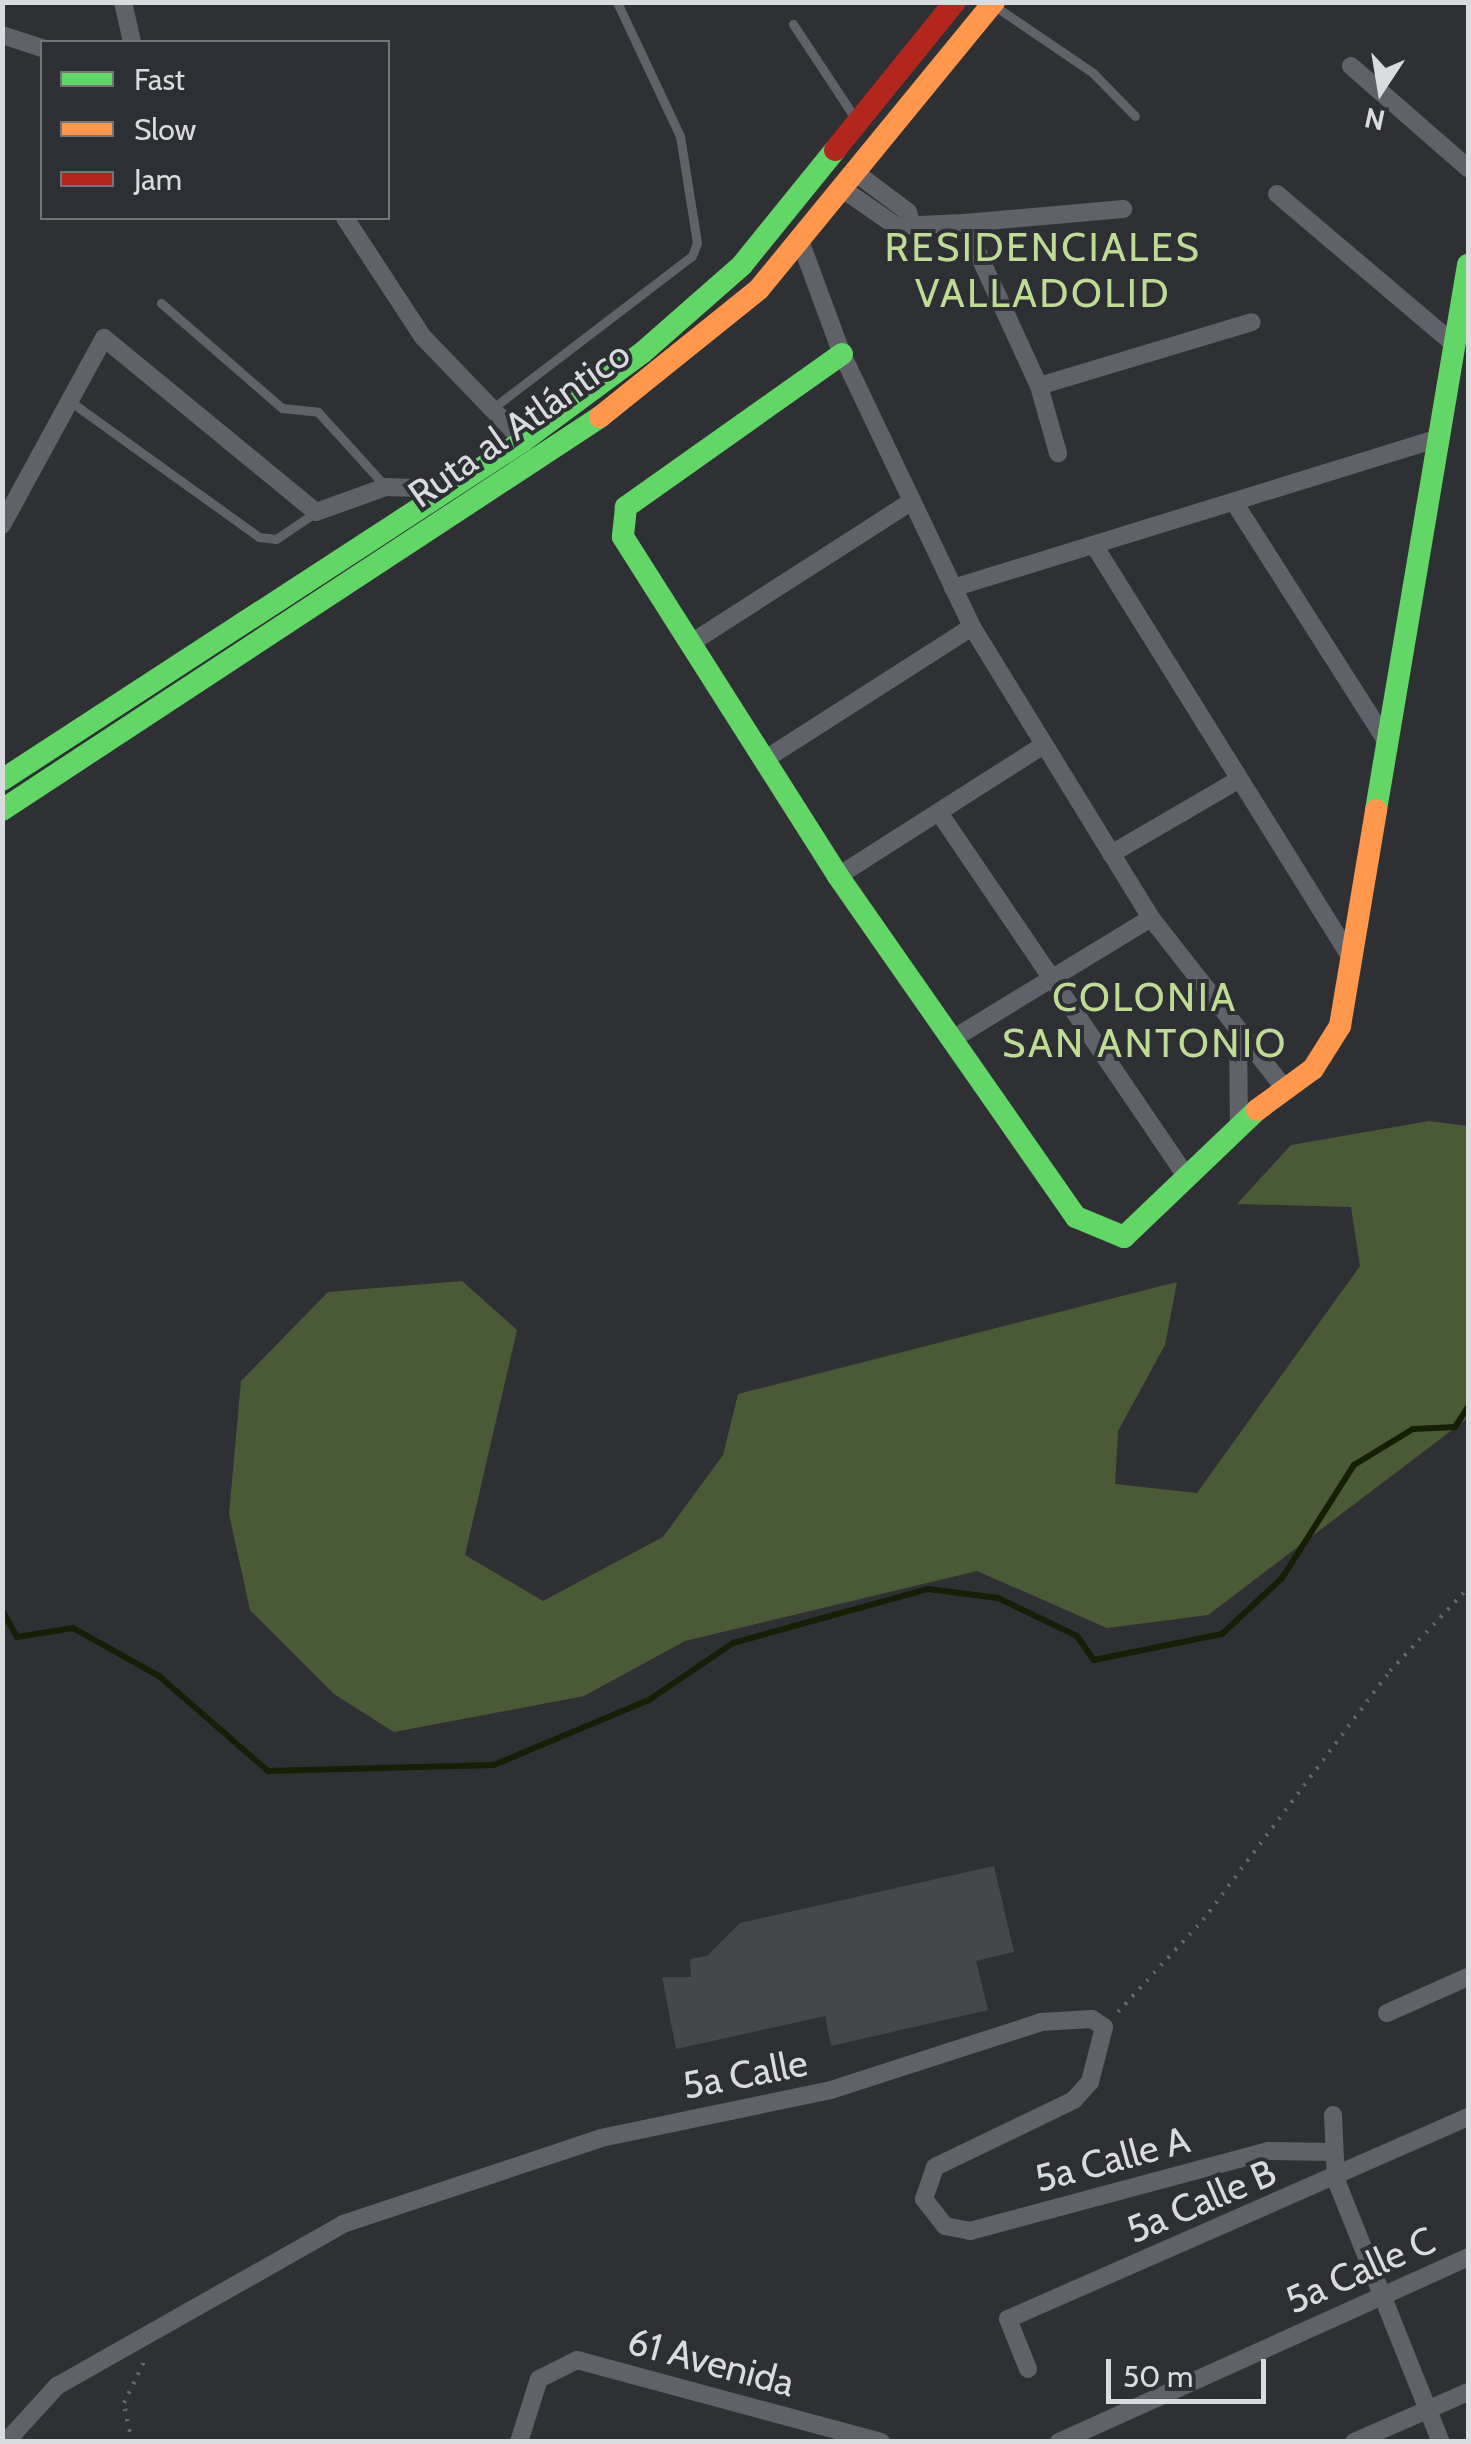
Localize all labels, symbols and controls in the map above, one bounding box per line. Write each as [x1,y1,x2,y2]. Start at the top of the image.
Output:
legend [40,40,390,220]
north arrow [1331,40,1431,140]
text: Fast [134,61,185,98]
text: N [1362,101,1388,138]
text: Slow [134,111,196,148]
text: Jam [134,161,182,198]
district label: RESIDENCIALES VALLADOLID [885,223,1201,317]
street label: Ruta al Atlántico [400,331,638,517]
district label: COLONIA SAN ANTONIO [1002,973,1288,1067]
street label: 5a Calle [679,2040,811,2108]
street label: 5a Calle A [1030,2117,1194,2201]
street label: 5a Calle B [1120,2149,1282,2253]
street label: 5a Calle C [1278,2217,1442,2323]
street label: 61 Avenida [623,2318,799,2406]
scale bar [1111,2339,1271,2401]
text: 50 m [1123,2358,1193,2395]

